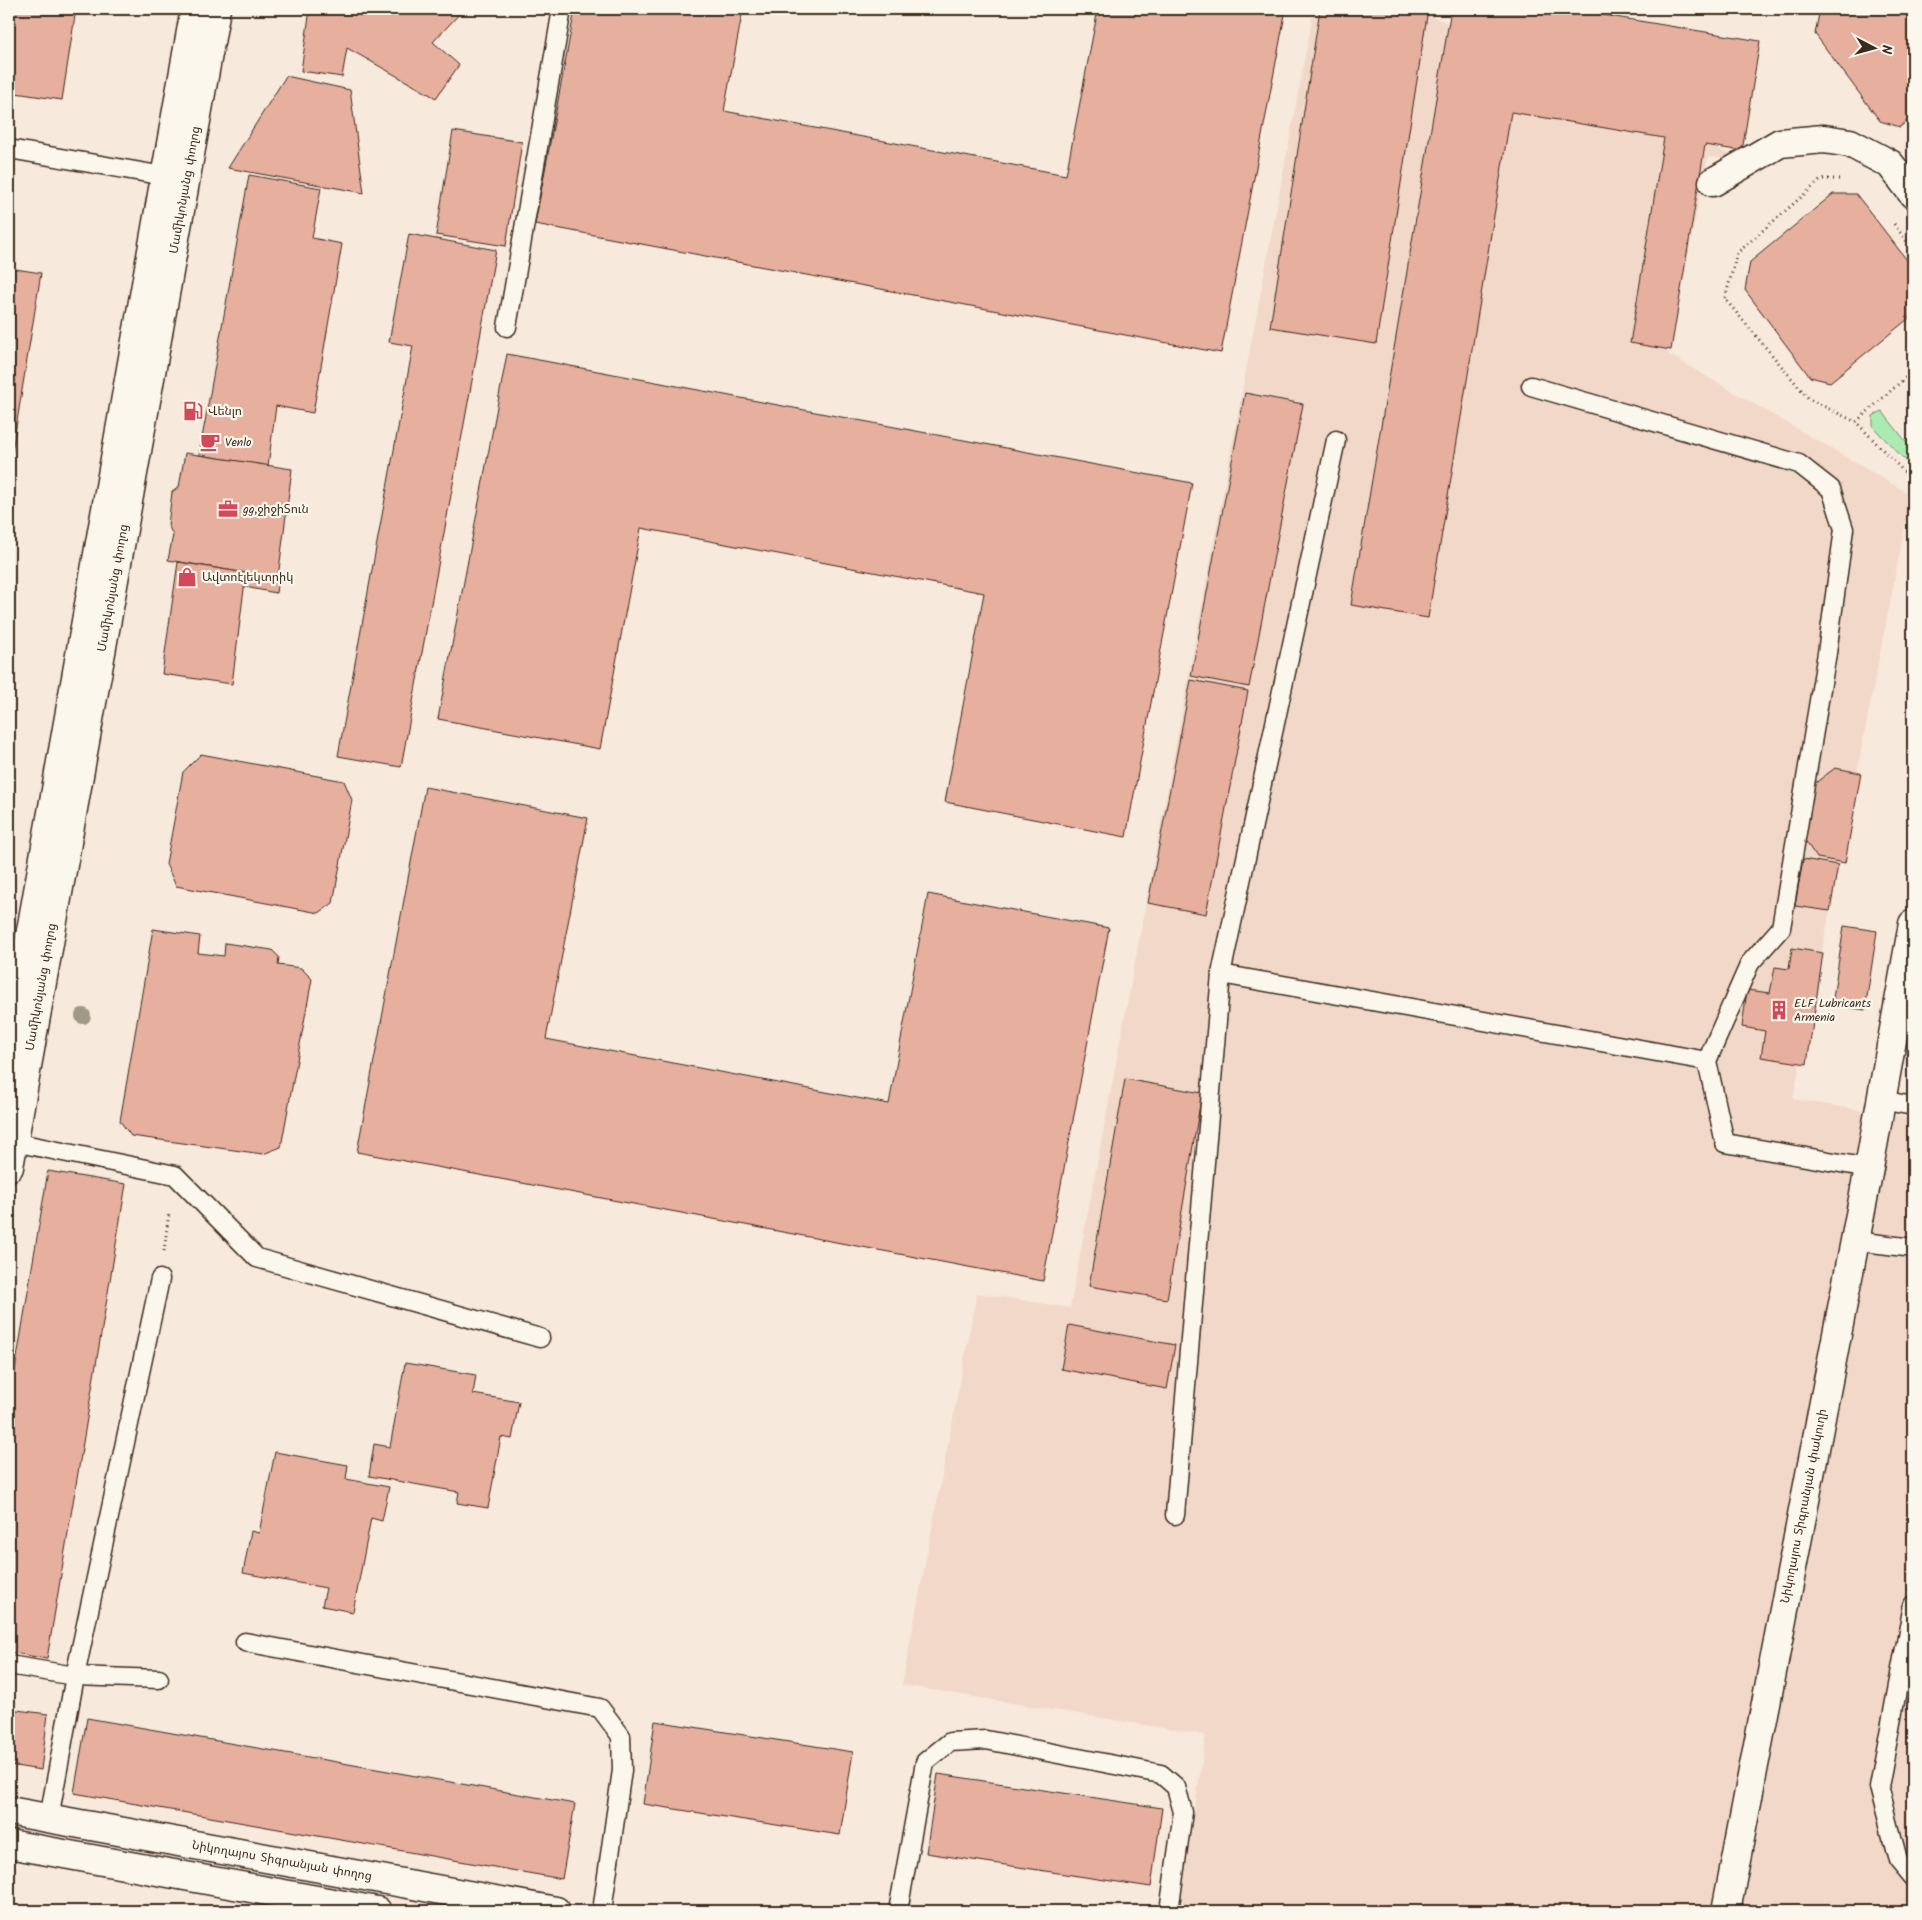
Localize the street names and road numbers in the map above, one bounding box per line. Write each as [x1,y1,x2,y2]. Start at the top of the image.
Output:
street label: Մամիկոնյանց փողոց [164,125,206,255]
street label: Մամիկոնյանց փողոց [92,523,134,653]
street label: Մամիկոնյանց փողոց [20,922,62,1052]
street label: Նիկողայոս Տիգրանյան փակուղի [1776,1407,1832,1605]
street label: Նիկողայոս Տիգրանյան փողոց [191,1836,373,1886]

